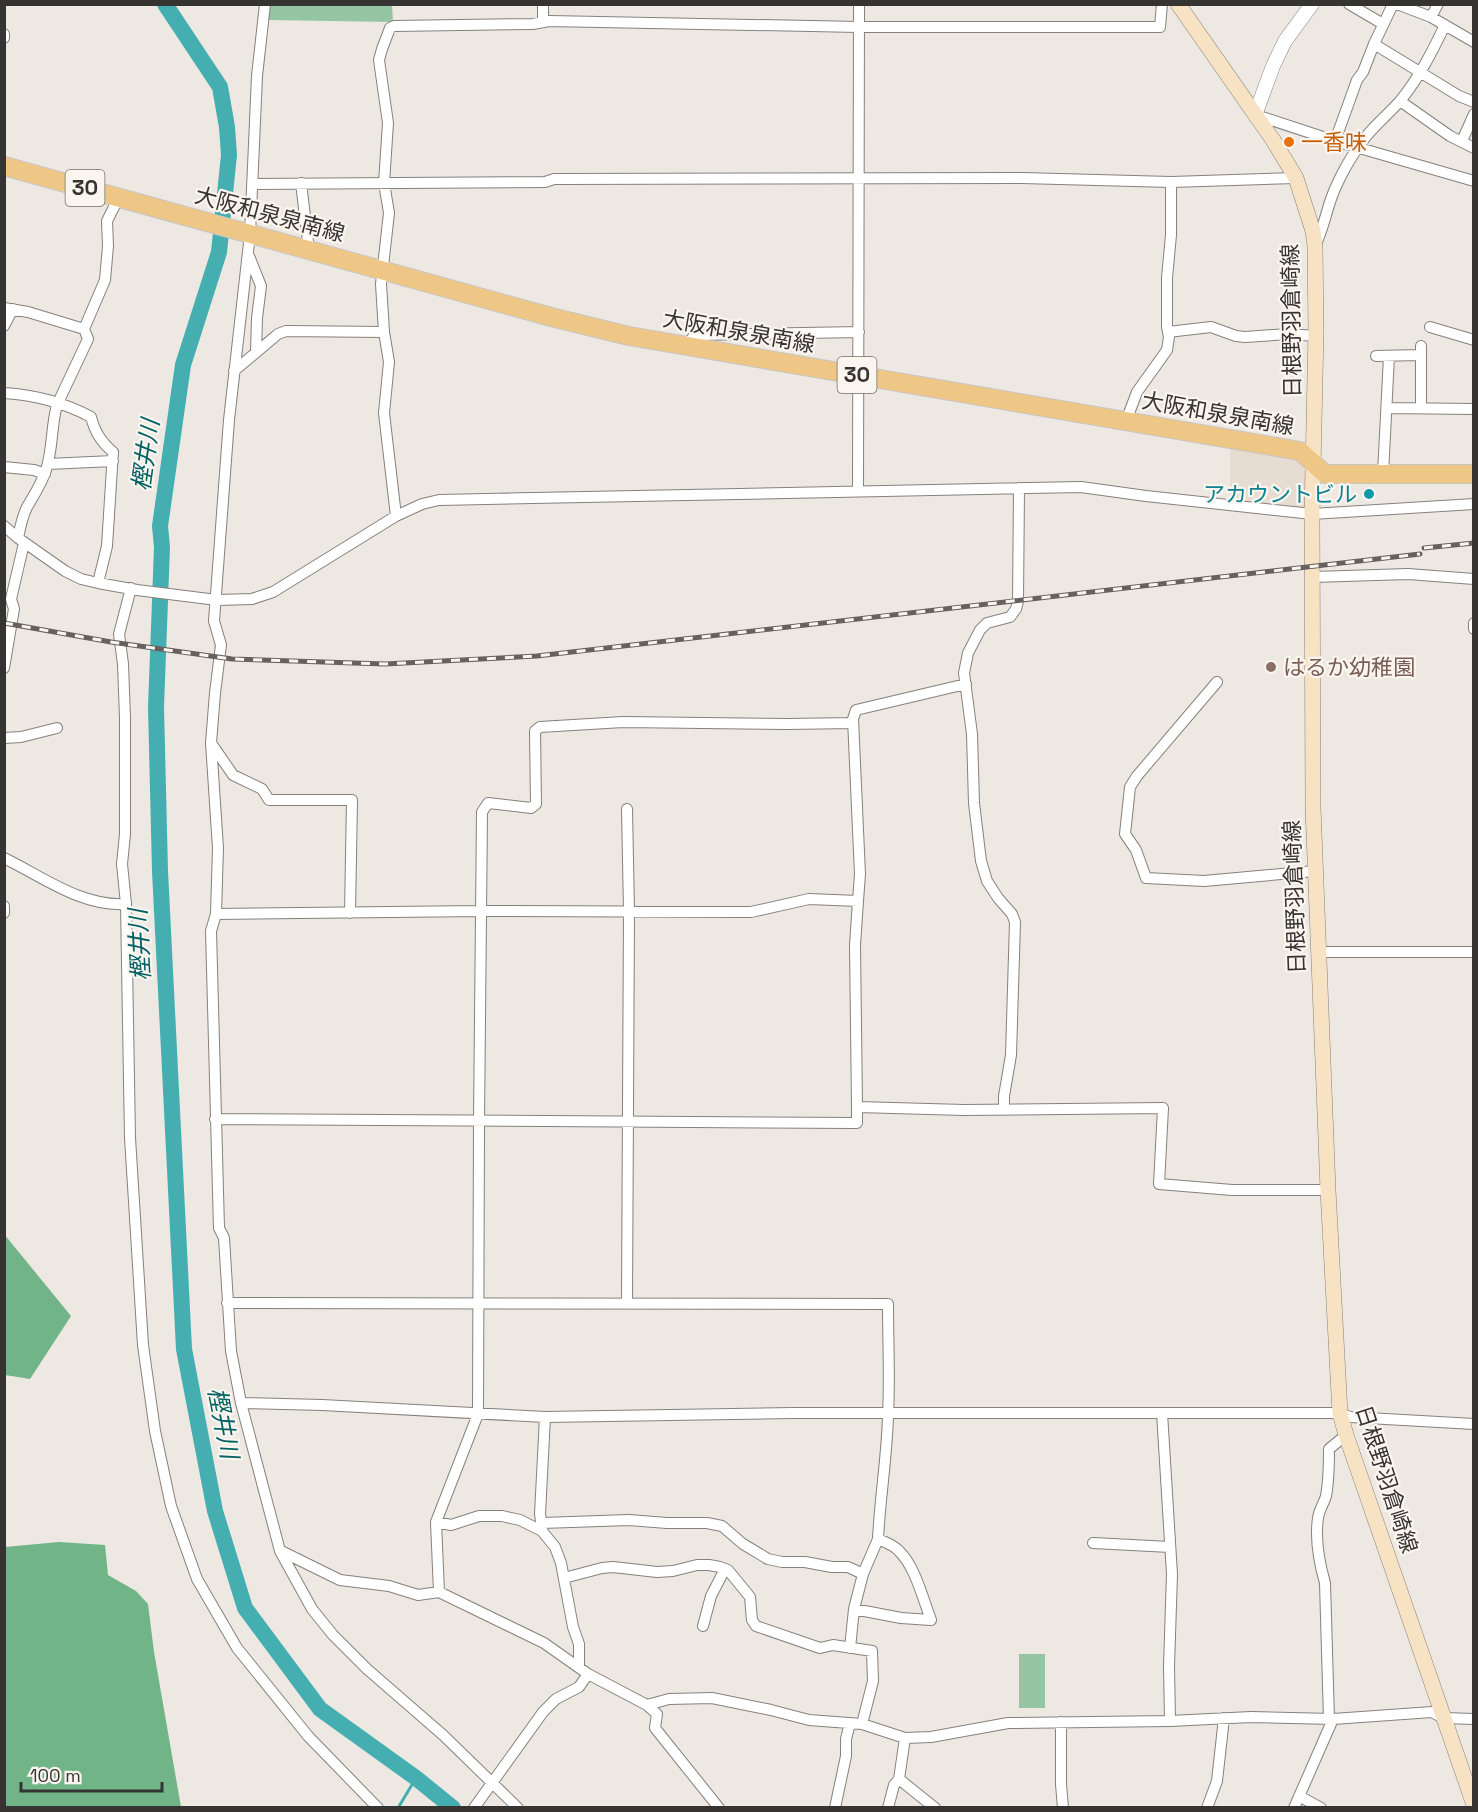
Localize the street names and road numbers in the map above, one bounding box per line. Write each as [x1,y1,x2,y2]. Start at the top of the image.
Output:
road number: 30 [66,170,104,206]
street label: 大阪和泉泉南線 [192,181,348,247]
street label: 日根野羽倉崎線 [1276,244,1306,398]
street label: 大阪和泉泉南線 [661,304,817,358]
road number: 30 [838,357,876,393]
street label: 大阪和泉泉南線 [1140,386,1296,440]
street label: 日根野羽倉崎線 [1277,820,1311,974]
street label: 日根野羽倉崎線 [1350,1401,1424,1557]

